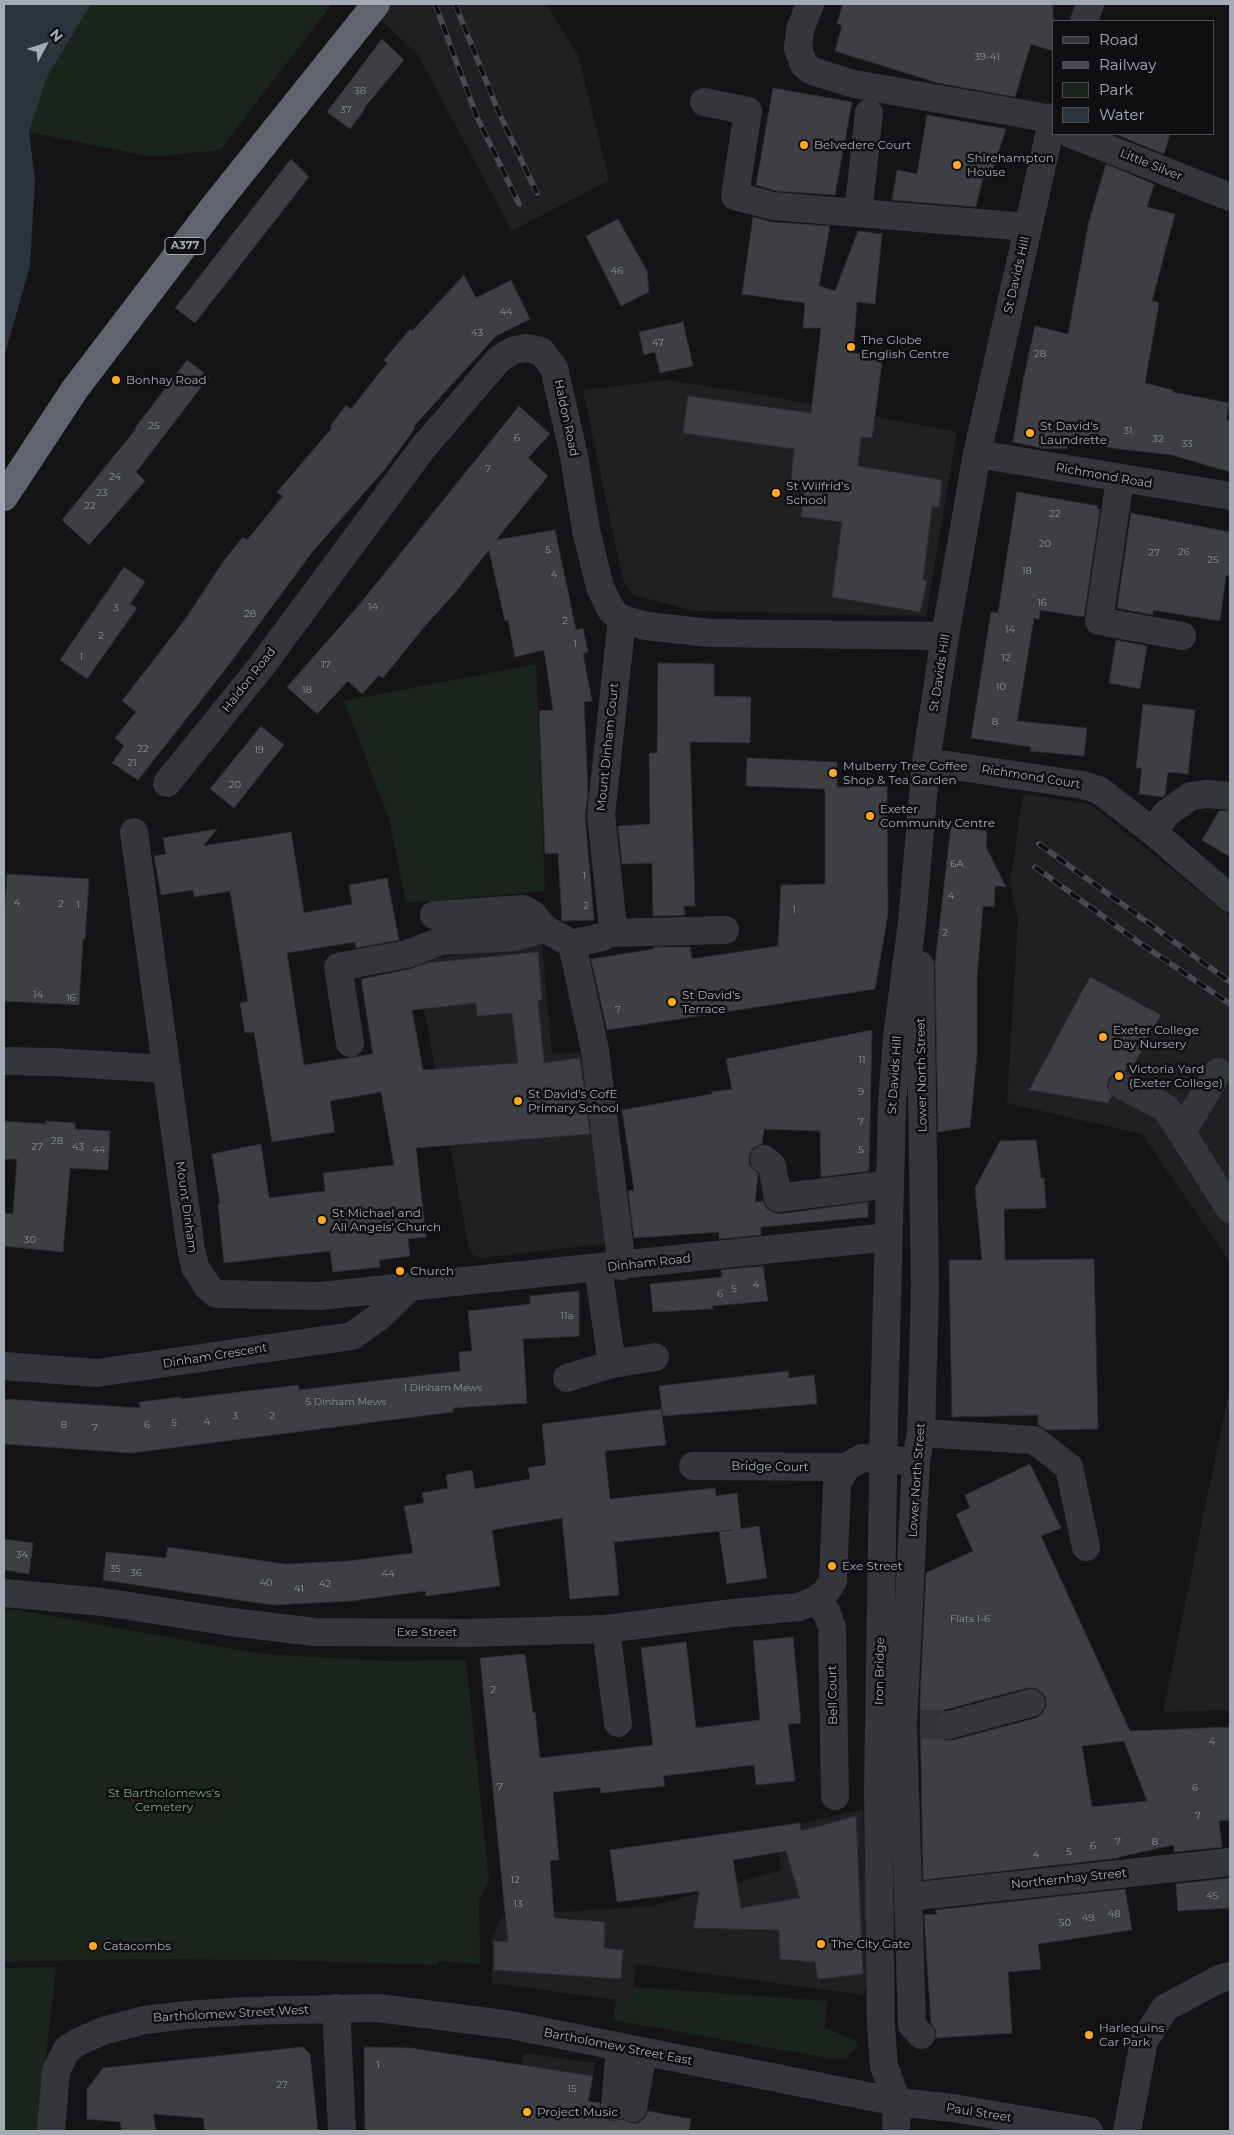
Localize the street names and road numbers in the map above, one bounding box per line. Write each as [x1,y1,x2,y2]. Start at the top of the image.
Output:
street label: Little Silver [1118,146,1184,184]
street label: St Davids Hill [1001,235,1033,315]
road number: A377 [165,238,205,255]
street label: Haldon Road [551,378,581,458]
street label: Richmond Road [1055,460,1153,492]
street label: St Davids Hill [927,633,953,713]
street label: Haldon Road [219,645,279,715]
street label: Mount Dinham Court [594,682,622,812]
street label: Richmond Court [980,762,1082,792]
street label: Lower North Street [914,1018,930,1132]
street label: St Davids Hill [885,1035,905,1115]
street label: Mount Dinham [172,1160,200,1254]
street label: Dinham Road [607,1251,691,1275]
street label: Dinham Crescent [162,1341,268,1371]
street label: Lower North Street [906,1422,928,1538]
street label: Bridge Court [731,1459,809,1475]
street label: Exe Street [397,1625,457,1639]
street label: Iron Bridge [872,1637,888,1705]
street label: Bell Court [825,1665,841,1725]
street label: Northernhay Street [1010,1866,1128,1892]
street label: Bartholomew Street West [153,2003,309,2025]
street label: Bartholomew Street East [542,2026,694,2068]
street label: Paul Street [945,2101,1013,2125]

